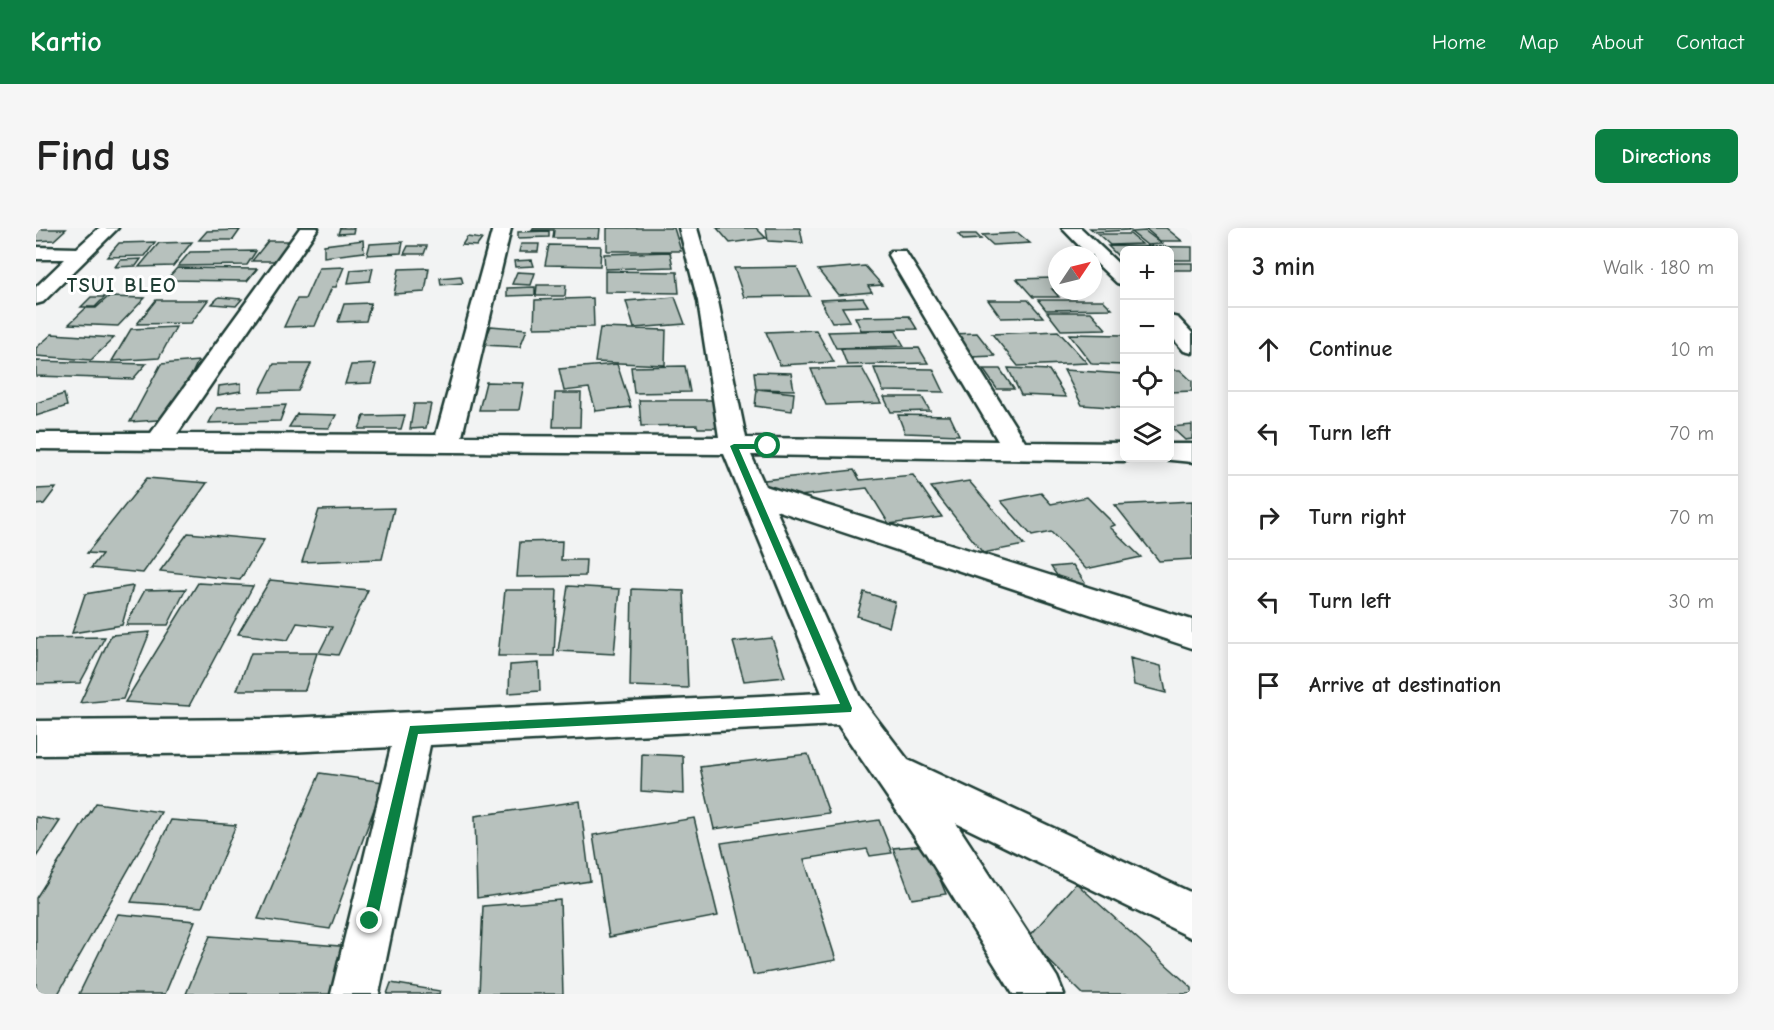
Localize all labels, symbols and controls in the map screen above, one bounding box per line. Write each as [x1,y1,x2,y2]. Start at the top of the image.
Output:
text: Kartio [30,26,102,58]
text: Home [1432,30,1486,54]
text: Map [1519,30,1559,54]
text: About [1592,30,1643,54]
text: Contact [1676,30,1744,54]
button: Directions [1595,129,1738,183]
text: Find us [36,132,170,181]
north arrow [1048,246,1102,300]
map controls [1120,246,1174,462]
button: + [1120,246,1174,300]
text: 3 min [1252,252,1315,282]
text: Walk · 180 m [1603,256,1714,279]
district label: TSUI BLEO [67,274,177,297]
button: − [1120,300,1174,354]
icon: ahead [1252,333,1285,366]
text: Continue [1309,336,1392,362]
text: 10 m [1671,338,1714,361]
button: locate [1120,354,1174,408]
button: layers [1120,408,1174,462]
icon: left [1252,417,1285,450]
text: Turn left [1309,420,1391,446]
text: 70 m [1669,422,1714,445]
route start [754,432,780,458]
icon: right [1252,501,1285,534]
text: Turn right [1309,504,1406,530]
text: 70 m [1669,506,1714,529]
icon: left [1252,585,1285,618]
text: Turn left [1309,588,1391,614]
text: 30 m [1668,590,1714,613]
icon: arrive [1252,669,1285,702]
text: Arrive at destination [1309,672,1501,698]
route end [356,907,382,933]

